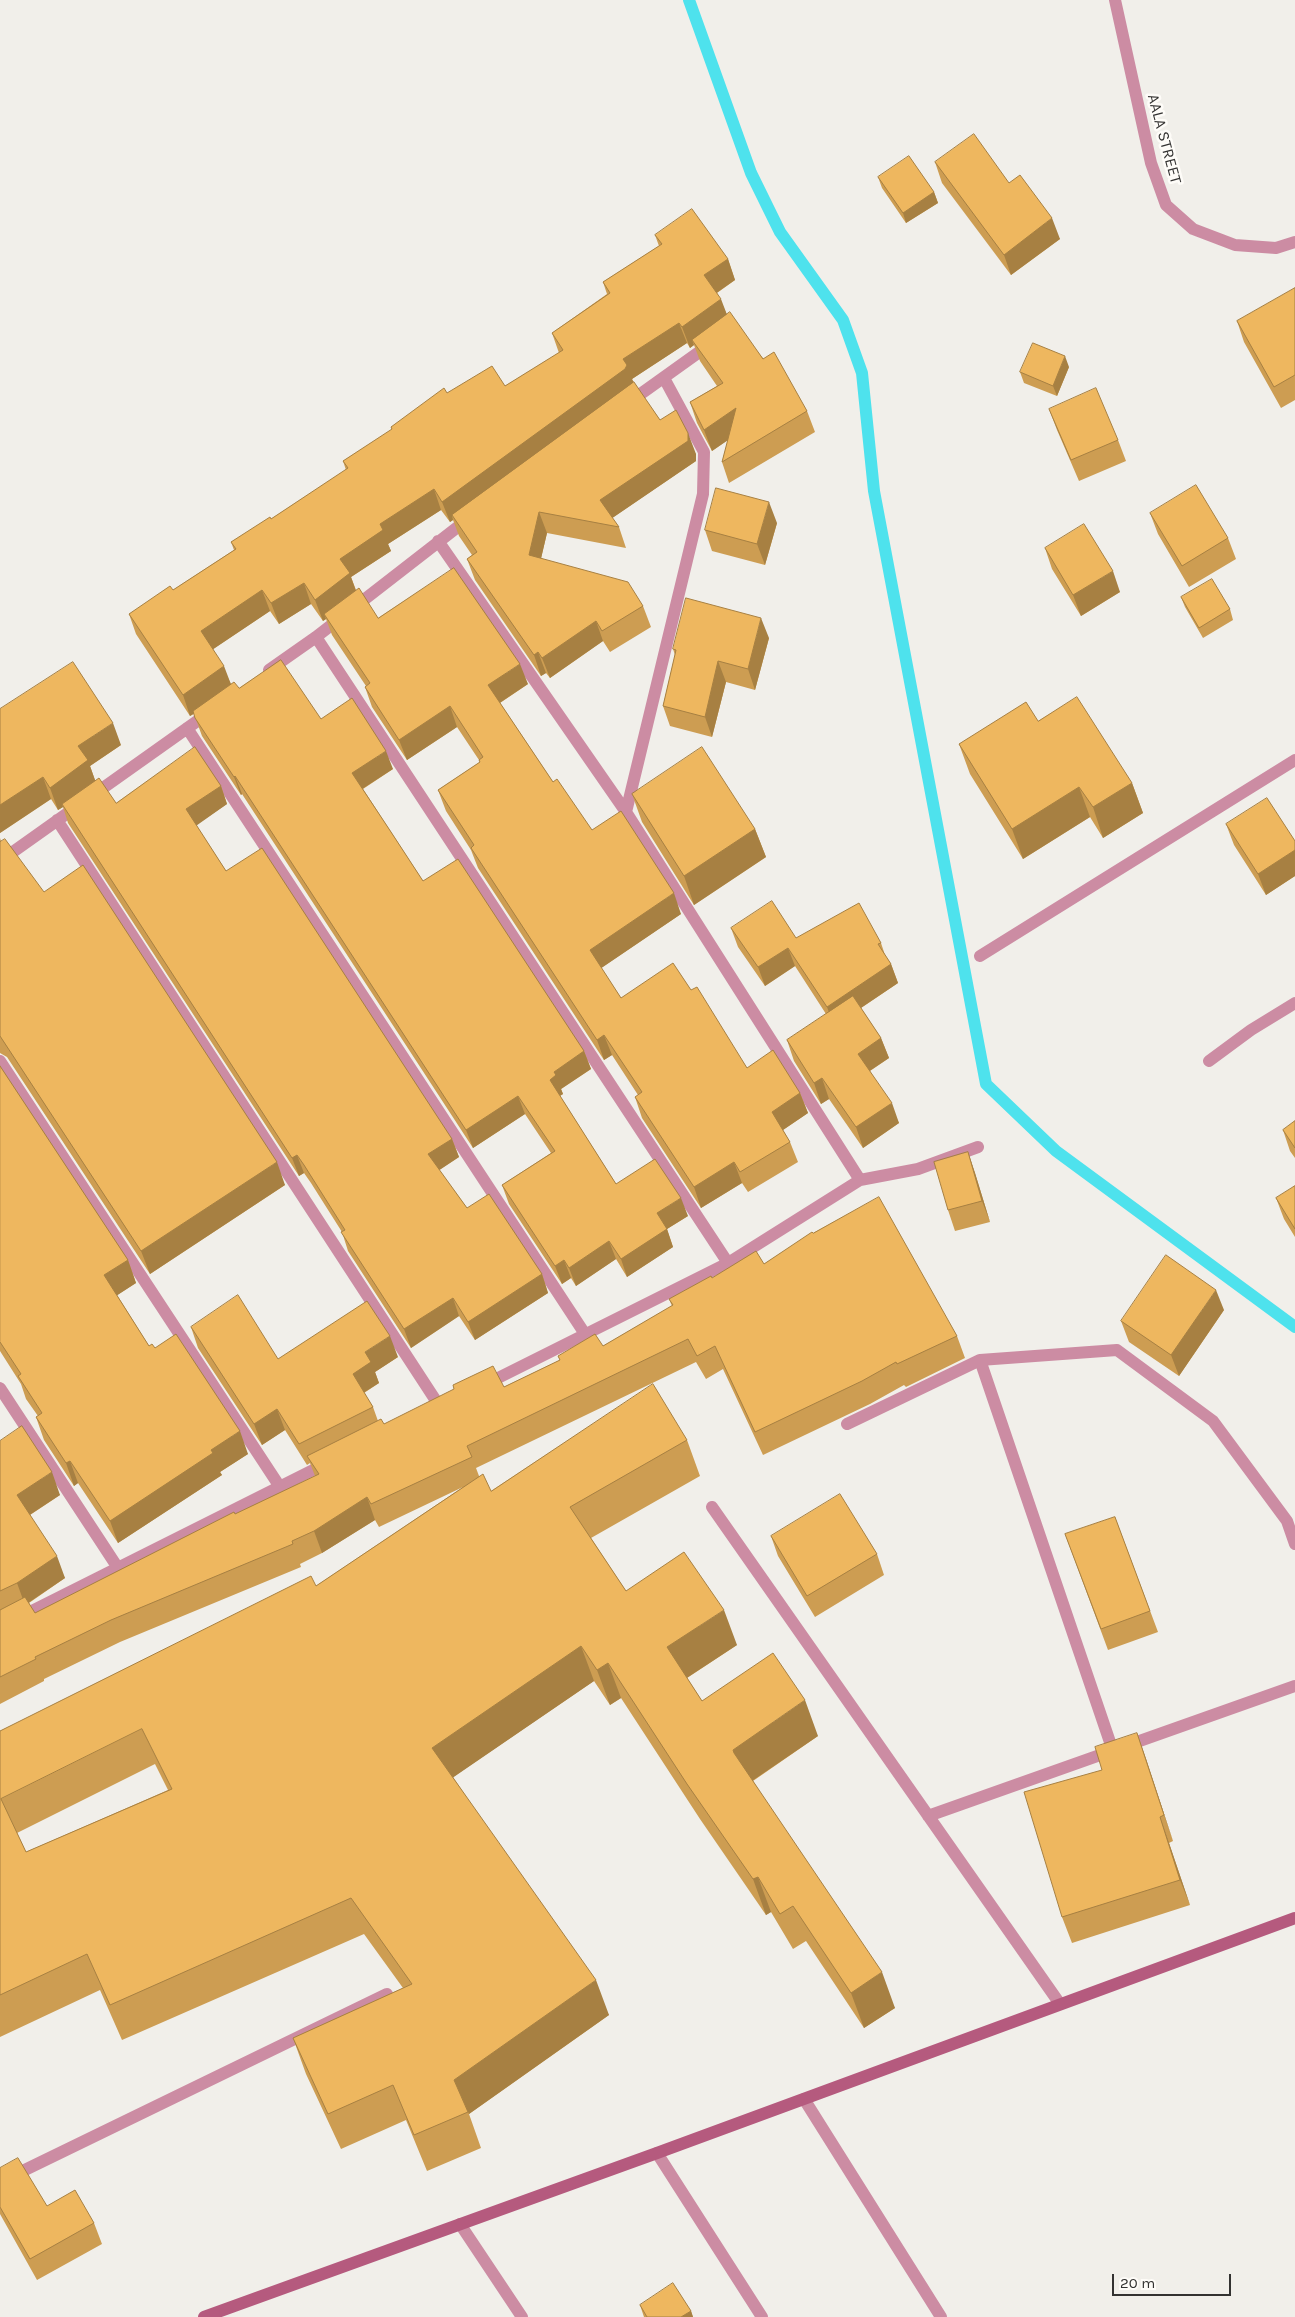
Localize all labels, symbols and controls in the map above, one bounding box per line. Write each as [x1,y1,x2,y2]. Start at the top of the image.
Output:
street label: AALA STREET [1143,92,1185,186]
scale bar [1115,2264,1234,2296]
text: 20 m [1120,2274,1155,2292]

